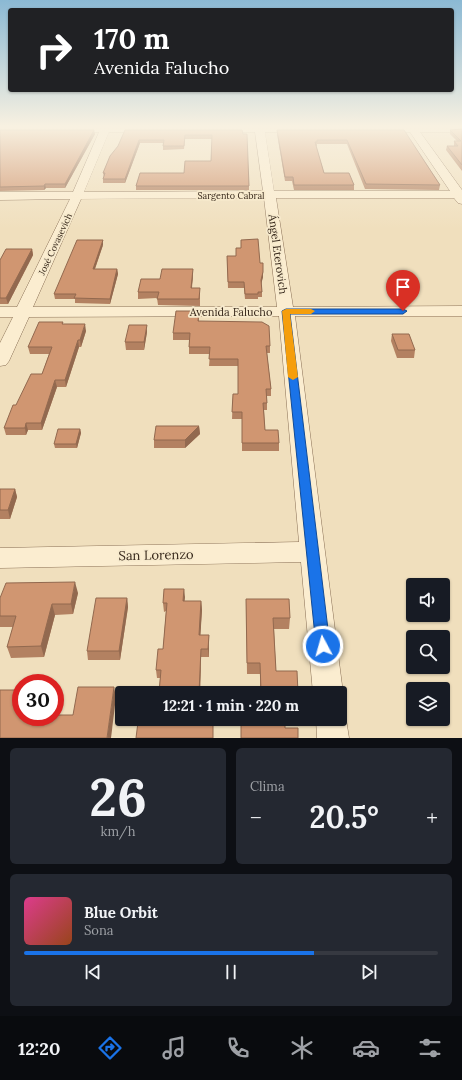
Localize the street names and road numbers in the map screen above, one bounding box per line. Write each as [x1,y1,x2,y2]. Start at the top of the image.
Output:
street label: Sargento Cabral [197,190,265,201]
street label: José Covasevich [35,211,74,278]
street label: Ángel Eterovich [265,212,291,295]
street label: Avenida Falucho [189,305,272,319]
street label: San Lorenzo [118,546,194,564]

